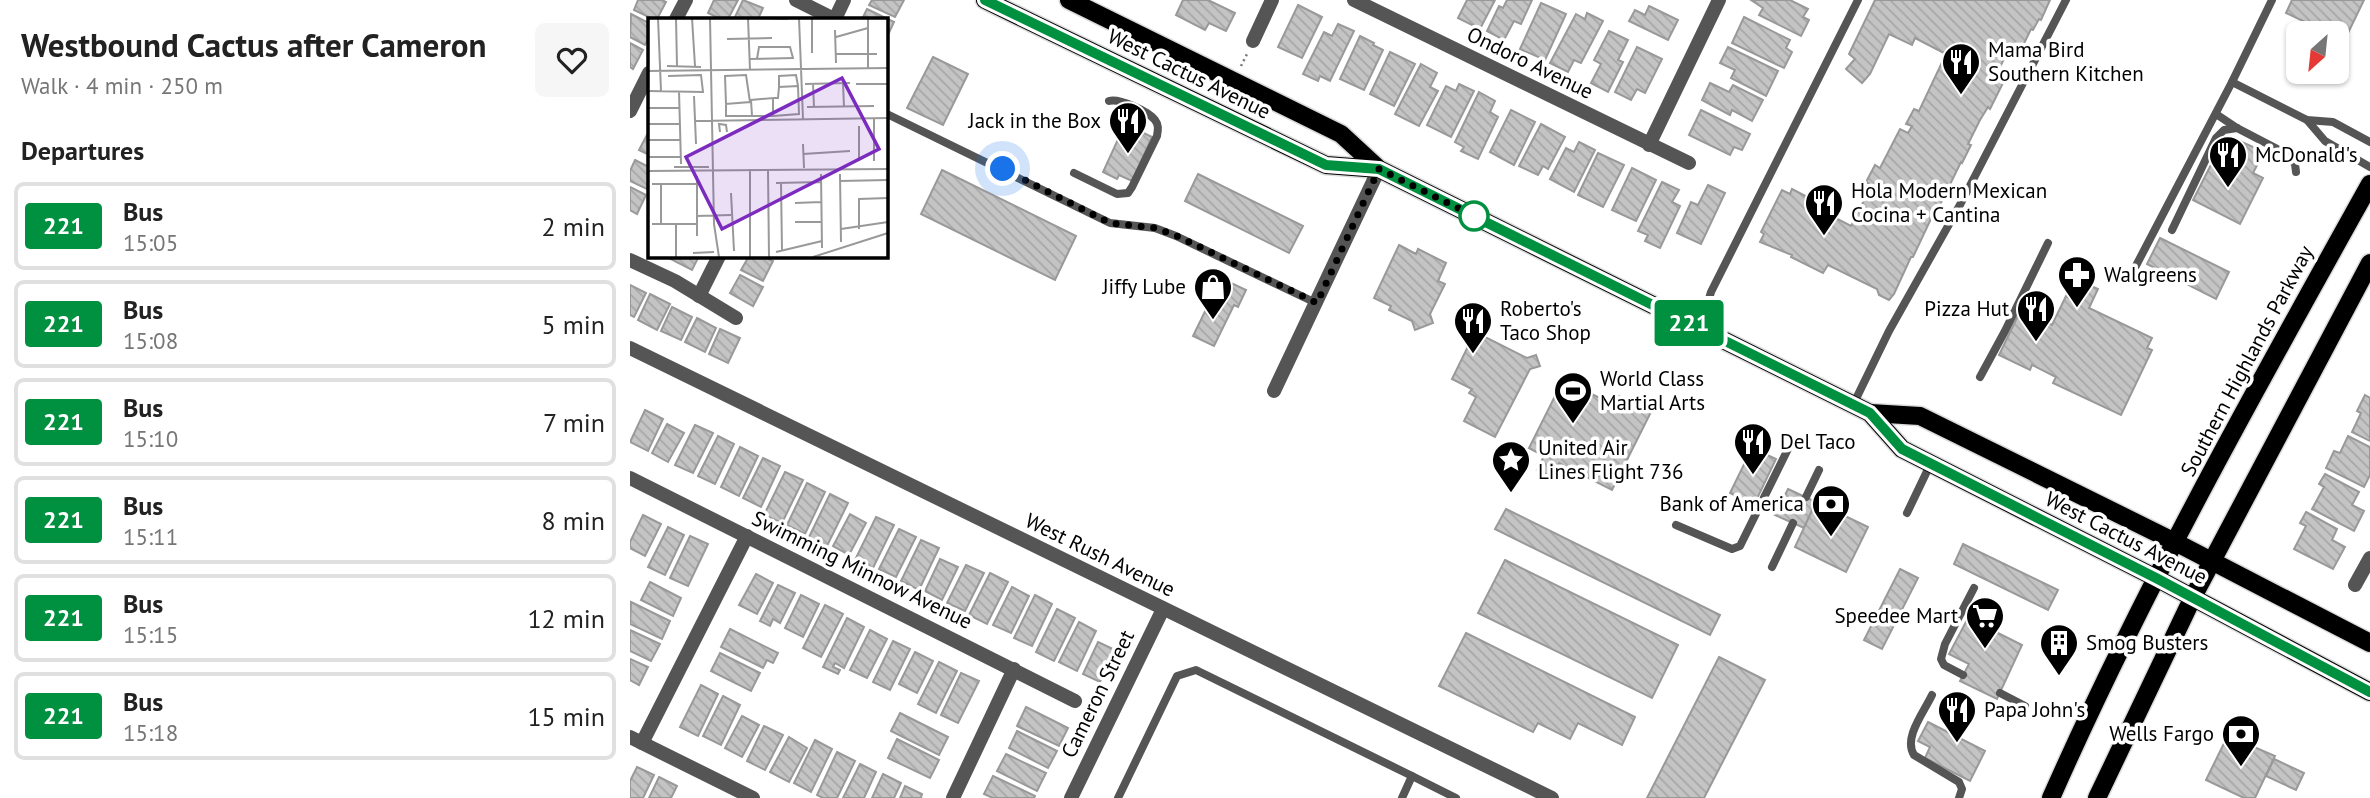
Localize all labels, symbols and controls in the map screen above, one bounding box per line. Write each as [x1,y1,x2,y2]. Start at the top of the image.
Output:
inset map [648,18,887,257]
street label: Ondoro Avenue [1463,20,1598,105]
north arrow [2286,21,2348,84]
map controls [2286,21,2349,84]
street label: West Cactus Avenue [1103,22,1275,125]
text: Westbound Cactus after Cameron [21,23,486,66]
button: heart [535,23,609,97]
place label: Mama Bird Southern Kitchen [1988,36,2144,87]
restaurant icon: Mama Bird Southern Kitchen [1940,41,1982,96]
text: Walk · 4 min · 250 m [21,71,223,100]
restaurant icon: Jack in the Box [1107,100,1149,155]
place label: Jack in the Box [968,107,1101,134]
text: Departures [21,134,144,167]
restaurant icon: McDonald's [2207,134,2249,189]
place label: McDonald's [2255,141,2358,168]
your location [985,151,1020,186]
place label: Hola Modern Mexican Cocina + Cantina [1851,177,2047,228]
restaurant icon: Hola Modern Mexican Cocina + Cantina [1803,182,1845,237]
text: Bus [123,195,163,228]
unlabelled marker [1459,201,1489,231]
text: 221 [43,210,84,241]
text: 2 min [542,210,605,243]
text: 15:05 [123,228,178,257]
street label: Southern Highlands Parkway [2174,240,2319,481]
pharmacy icon: Walgreens [2056,254,2098,309]
place label: Walgreens [2104,261,2197,288]
shop icon: Jiffy Lube [1192,266,1234,321]
place label: Jiffy Lube [1101,273,1186,300]
restaurant icon: Pizza Hut [2015,288,2057,343]
text: Bus [123,293,163,326]
place label: Roberto's Taco Shop [1500,295,1591,346]
place label: Pizza Hut [1924,295,2009,322]
restaurant icon: Roberto's Taco Shop [1452,300,1494,355]
line badge: 221 [1649,300,1729,346]
text: 221 [1669,307,1709,338]
text: 221 [43,308,84,339]
text: 5 min [542,308,605,341]
text: 15:08 [123,326,178,355]
place label: World Class Martial Arts [1600,365,1705,416]
sports icon: World Class Martial Arts [1552,370,1594,425]
text: Bus [123,391,163,424]
text: 221 [43,406,84,437]
text: 7 min [543,406,605,439]
restaurant icon: Del Taco [1732,421,1774,476]
text: 15:10 [123,424,178,453]
place label: Del Taco [1780,428,1856,455]
place label: United Air Lines Flight 736 [1538,434,1684,485]
place icon: United Air Lines Flight 736 [1490,439,1532,494]
bank icon: Bank of America [1810,483,1852,538]
street label: West Cactus Avenue [2041,485,2212,590]
text: Bus [123,489,163,522]
place label: Bank of America [1659,490,1804,517]
text: 221 [43,504,84,535]
text: 8 min [542,504,605,537]
street label: Swimming Minnow Avenue [748,504,977,635]
street label: West Rush Avenue [1021,507,1179,602]
text: 15:11 [123,522,178,551]
text: Bus [123,587,163,620]
supermarket icon: Speedee Mart [1964,595,2006,650]
text: 221 [43,602,84,633]
text: 12 min [527,602,605,635]
place label: Speedee Mart [1834,602,1958,629]
text: 15:15 [123,620,178,649]
building icon: Smog Busters [2038,622,2080,677]
street label: Cameron Street [1055,625,1140,762]
place label: Smog Busters [2086,629,2208,656]
text: Bus [123,685,163,718]
restaurant icon: Papa John's [1936,689,1978,744]
place label: Papa John's [1984,696,2085,723]
text: 221 [43,700,84,731]
text: 15 min [527,700,605,733]
bank icon: Wells Fargo [2220,713,2262,768]
text: 15:18 [123,718,178,747]
place label: Wells Fargo [2109,720,2214,747]

